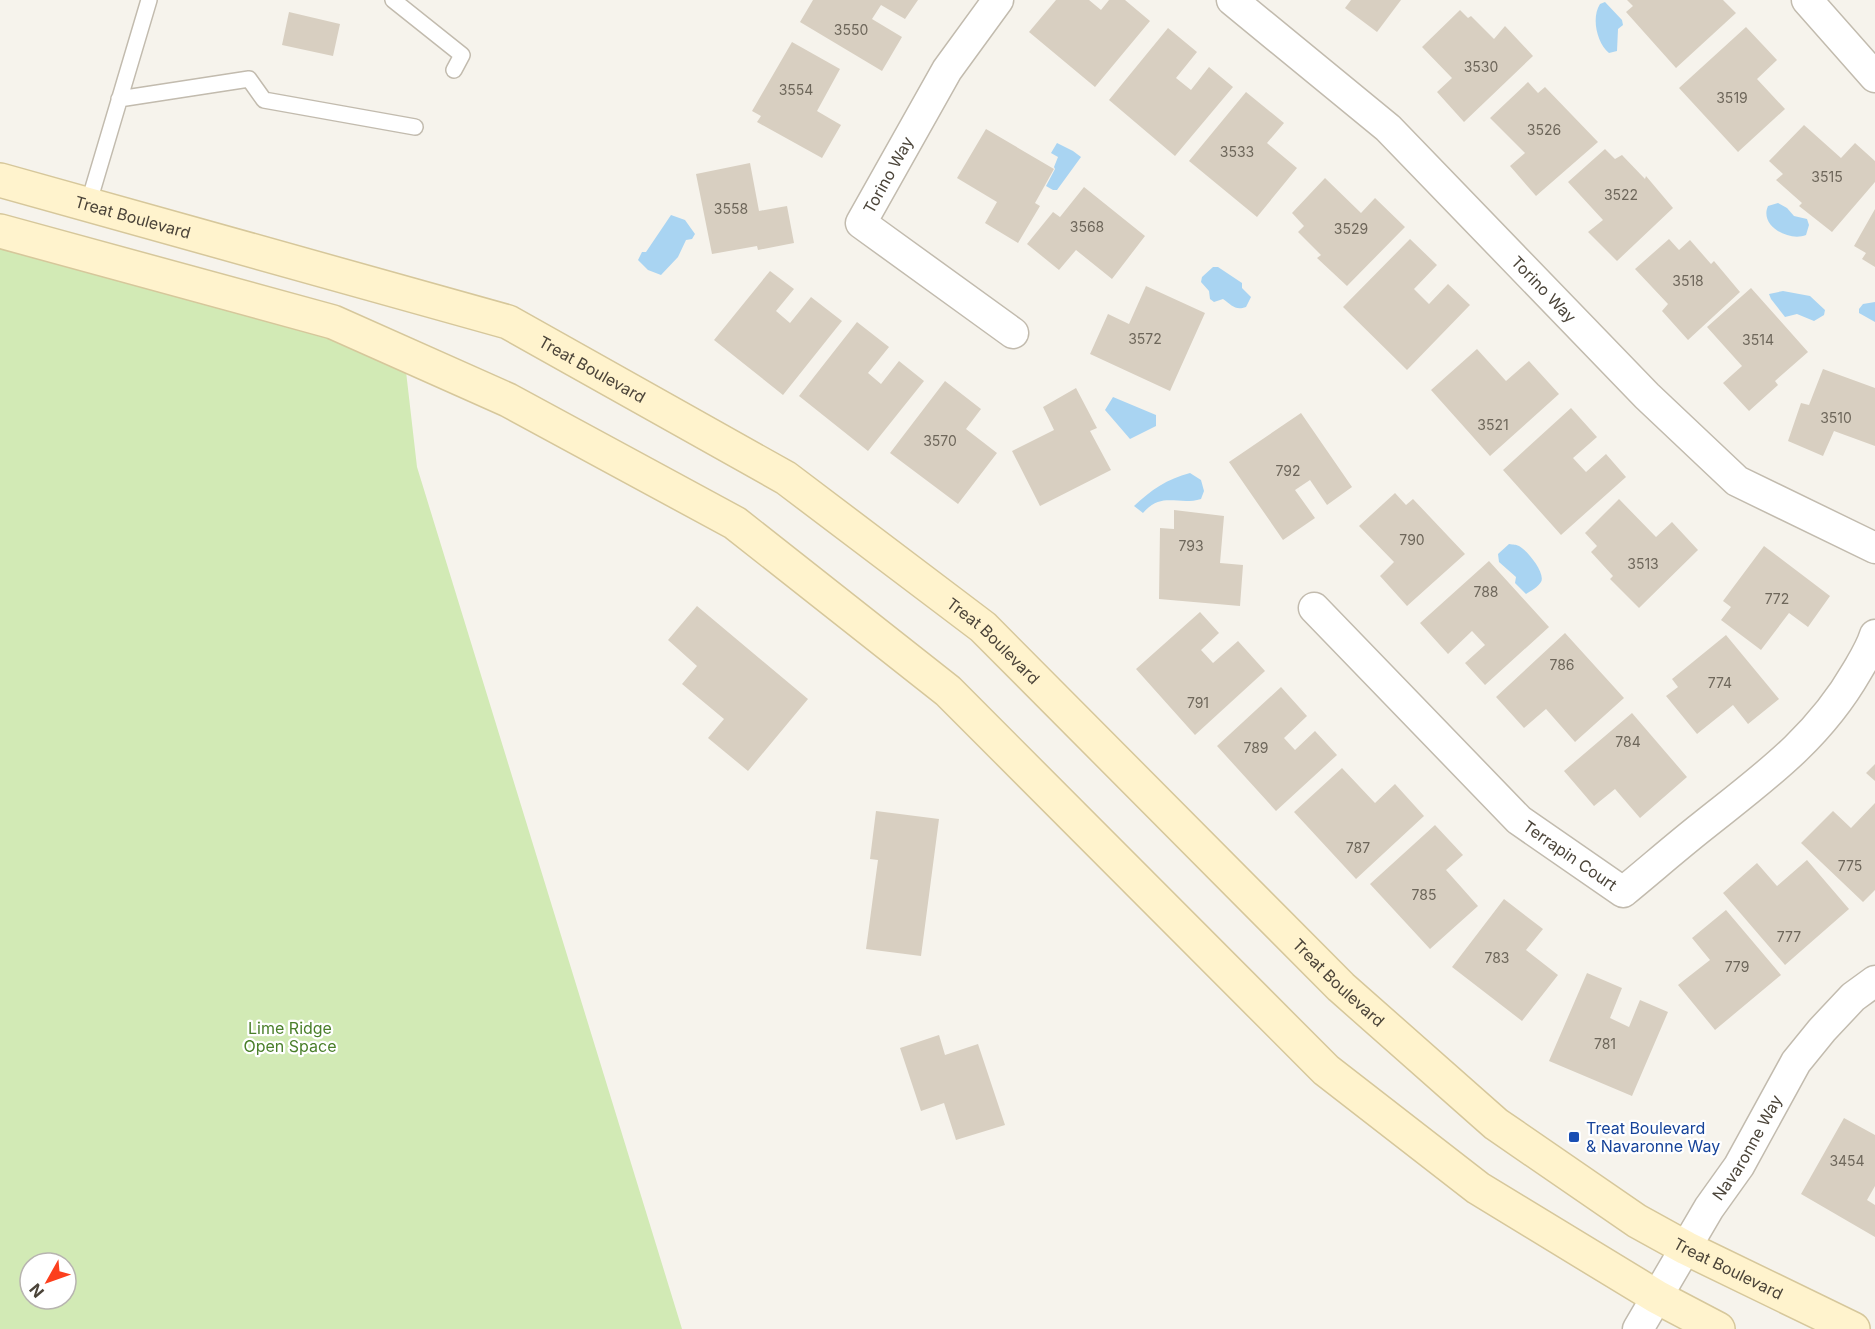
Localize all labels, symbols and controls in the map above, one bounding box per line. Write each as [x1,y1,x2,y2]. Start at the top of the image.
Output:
house number: 3550 [834,21,868,38]
house number: 3530 [1464,58,1498,75]
house number: 3554 [779,81,813,98]
house number: 3519 [1716,89,1748,106]
house number: 3526 [1527,121,1561,138]
street label: Torino Way [859,133,917,217]
house number: 3533 [1220,143,1254,160]
house number: 3515 [1811,168,1843,185]
house number: 3522 [1604,186,1638,203]
street label: Treat Boulevard [73,191,193,243]
house number: 3558 [714,200,748,217]
house number: 3568 [1070,218,1104,235]
house number: 3529 [1334,220,1368,237]
street label: Torino Way [1507,252,1581,327]
house number: 3518 [1672,272,1704,289]
house number: 3572 [1128,330,1162,347]
street label: Treat Boulevard [535,331,649,407]
house number: 3514 [1742,331,1774,348]
house number: 3510 [1820,409,1852,426]
house number: 3521 [1477,416,1509,433]
house number: 3570 [923,432,957,449]
house number: 792 [1275,462,1301,479]
house number: 790 [1399,531,1425,548]
house number: 793 [1178,537,1204,554]
house number: 3513 [1627,555,1659,572]
house number: 788 [1473,583,1499,600]
house number: 772 [1765,590,1789,607]
street label: Treat Boulevard [943,593,1044,688]
house number: 786 [1549,656,1575,673]
house number: 774 [1708,674,1732,691]
house number: 791 [1187,694,1209,711]
house number: 784 [1615,733,1641,750]
house number: 789 [1243,739,1269,756]
street label: Terrapin Court [1519,816,1621,895]
house number: 787 [1346,839,1370,856]
house number: 775 [1838,857,1862,874]
house number: 785 [1412,886,1436,903]
house number: 777 [1777,928,1801,945]
street label: Treat Boulevard [1288,934,1389,1031]
house number: 783 [1484,949,1510,966]
house number: 779 [1725,958,1749,975]
park label: Lime Ridge Open Space [244,1018,336,1056]
house number: 781 [1594,1035,1616,1052]
street label: Navaronne Way [1708,1091,1786,1204]
place label: Treat Boulevard & Navaronne Way [1586,1118,1720,1156]
marker: Treat Boulevard & Navaronne Way [1567,1130,1581,1144]
house number: 3454 [1829,1152,1865,1169]
street label: Treat Boulevard [1670,1233,1786,1304]
north arrow [18,1251,78,1311]
text: N [25,1280,48,1302]

